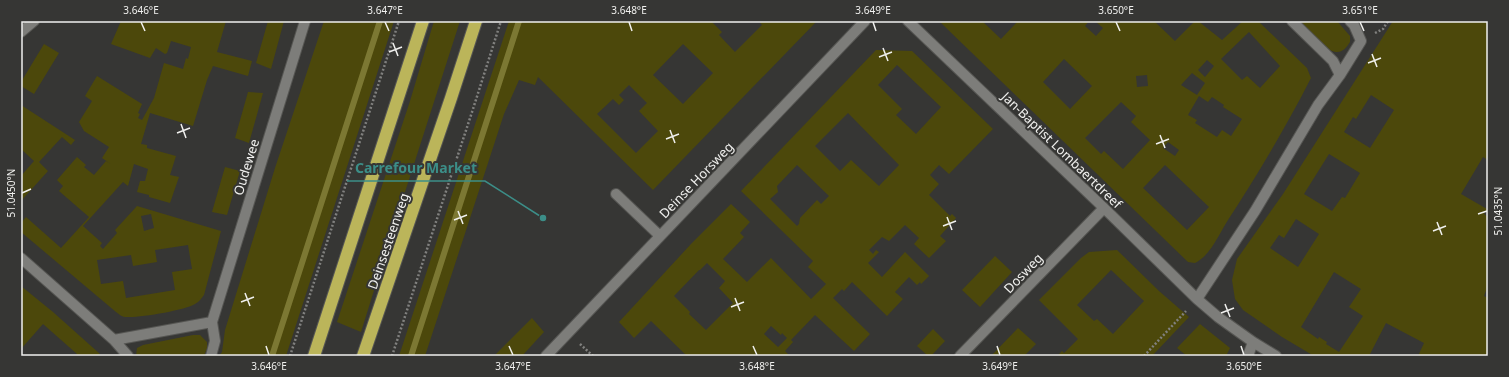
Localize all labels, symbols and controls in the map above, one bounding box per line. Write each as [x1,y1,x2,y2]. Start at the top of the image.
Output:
text: 3.646°E [123,3,159,17]
text: 3.647°E [367,3,403,17]
text: 3.648°E [611,3,647,17]
text: 3.649°E [855,3,891,17]
text: 3.650°E [1098,3,1134,17]
text: 3.651°E [1342,3,1378,17]
street label: Jan-Baptist Lombaertdreef [996,86,1127,213]
street label: Oudewee [229,137,263,197]
street label: Deinse Horsweg [655,138,737,222]
callout: Carrefour Market [347,155,485,181]
text: Carrefour Market [355,158,477,177]
text: 51.0450°N [4,169,18,217]
text: 51.0435°N [1491,187,1505,235]
street label: Deinsesteenweg [363,190,413,292]
street label: Dosweg [999,249,1047,297]
text: 3.646°E [251,359,287,373]
text: 3.647°E [495,359,531,373]
text: 3.648°E [739,359,775,373]
text: 3.649°E [982,359,1018,373]
text: 3.650°E [1226,359,1262,373]

